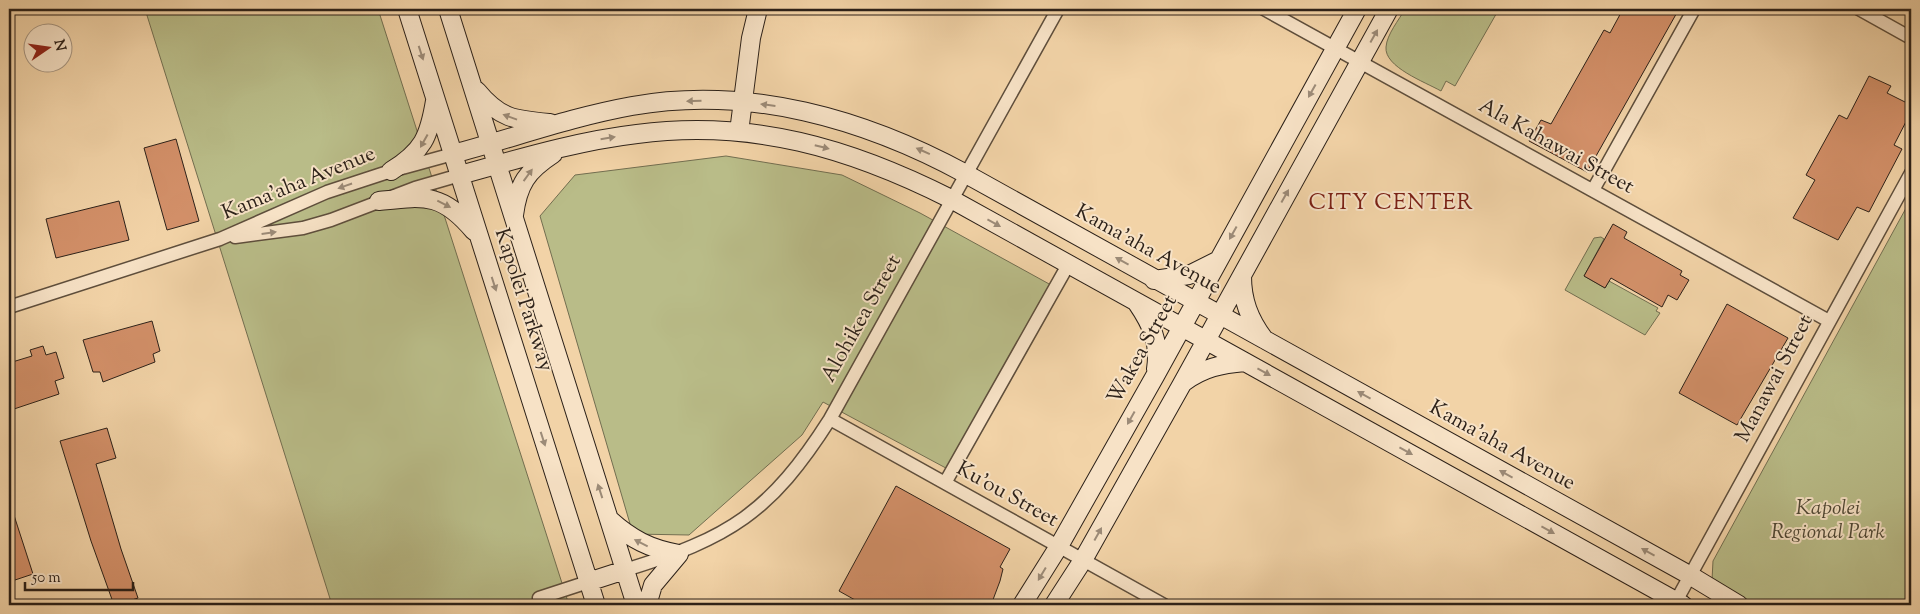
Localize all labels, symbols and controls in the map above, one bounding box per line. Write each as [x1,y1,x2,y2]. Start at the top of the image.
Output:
north arrow [22,22,72,72]
one-way arrow [1370,28,1378,43]
text: N [48,38,70,53]
one-way arrow [418,46,426,61]
one-way arrow [1308,84,1316,99]
street label: Ala Kahawai Street [1473,92,1639,202]
one-way arrow [685,97,701,105]
one-way arrow [760,101,776,109]
one-way arrow [502,113,517,121]
one-way arrow [420,134,428,149]
one-way arrow [601,134,617,142]
street label: Kama'aha Avenue [218,140,380,228]
one-way arrow [814,143,829,151]
one-way arrow [916,147,930,155]
one-way arrow [523,169,533,182]
one-way arrow [337,182,352,190]
district label: CITY CENTER [1309,188,1473,220]
one-way arrow [1281,190,1290,203]
street label: Kama'aha Avenue [1069,197,1227,303]
one-way arrow [437,200,451,208]
one-way arrow [987,219,1001,228]
street label: Kapolei Parkway [486,225,560,376]
one-way arrow [1228,226,1237,240]
one-way arrow [261,228,277,236]
street label: Alohikea Street [815,250,909,388]
one-way arrow [1115,257,1128,266]
one-way arrow [491,276,498,291]
street label: Wakea Street [1101,290,1185,410]
street label: Manawai Street [1729,310,1821,448]
one-way arrow [1257,368,1270,377]
one-way arrow [1356,391,1371,399]
street label: Kama'aha Avenue [1423,393,1581,499]
one-way arrow [1127,411,1135,425]
one-way arrow [540,431,547,446]
one-way arrow [1399,447,1413,456]
street label: Ku'ou Street [951,455,1063,535]
one-way arrow [1499,470,1513,478]
one-way arrow [596,483,604,498]
park label: Kapolei Regional Park [1771,494,1886,548]
one-way arrow [1541,526,1555,534]
one-way arrow [1093,527,1102,540]
one-way arrow [634,539,649,547]
one-way arrow [1642,548,1655,557]
scale bar [25,559,132,591]
text: 50 m [31,568,61,589]
one-way arrow [1037,568,1046,581]

